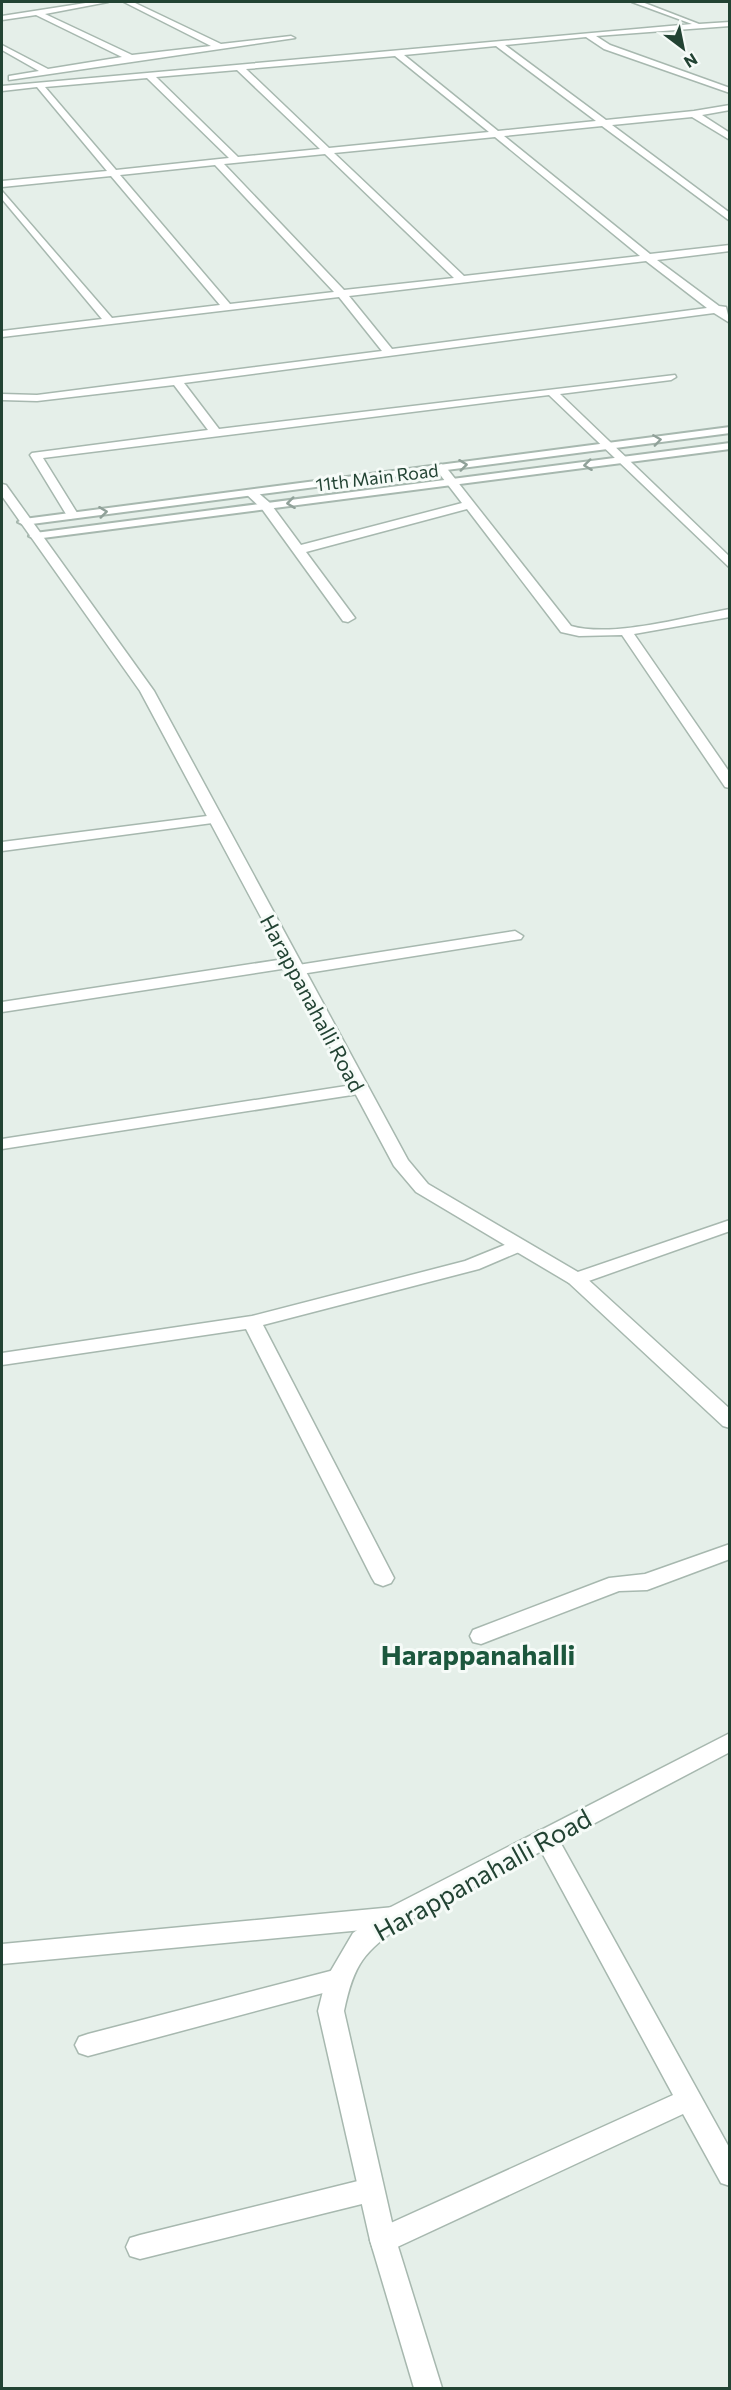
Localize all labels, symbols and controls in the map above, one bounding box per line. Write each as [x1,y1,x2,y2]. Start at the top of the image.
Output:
north arrow [653,18,713,78]
text: N [681,50,701,72]
one-way arrow [652,435,661,447]
one-way arrow [584,458,593,471]
street label: 11th Main Road [314,459,440,495]
one-way arrow [459,460,468,472]
one-way arrow [286,497,295,509]
one-way arrow [99,506,108,518]
street label: Harappanahalli Road [256,910,370,1096]
district label: Harappanahalli [381,1637,575,1671]
street label: Harappanahalli Road [368,1801,596,1947]

